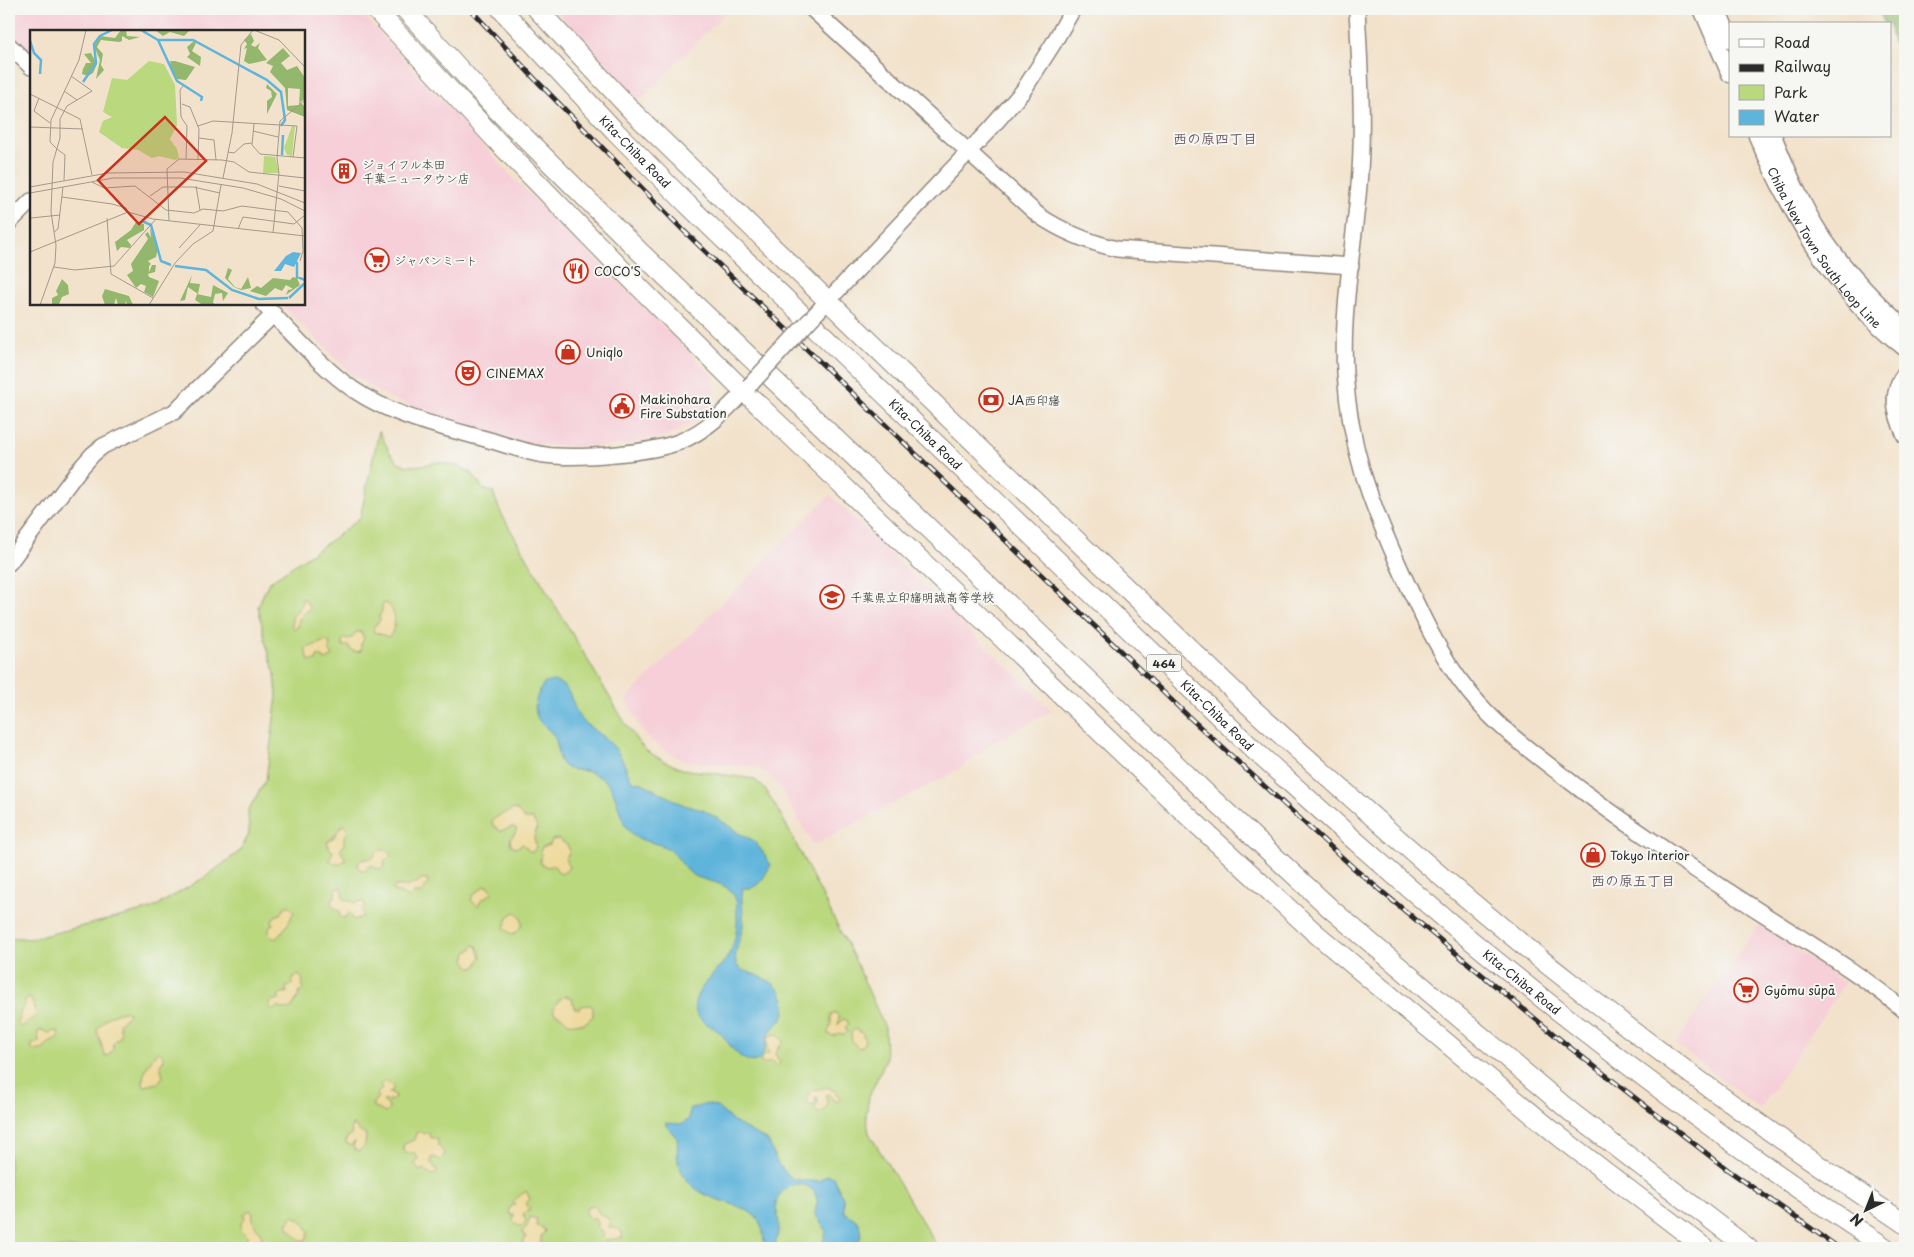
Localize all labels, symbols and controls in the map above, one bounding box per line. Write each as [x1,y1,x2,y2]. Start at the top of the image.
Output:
legend [1729,22,1892,138]
inset map [30,30,305,305]
text: Road [1774,30,1810,53]
text: Railway [1774,54,1831,77]
text: Park [1774,80,1808,103]
text: Water [1774,104,1819,127]
street label: Kita-Chiba Road [596,111,675,192]
district label: 西の原四丁目 [1173,128,1257,149]
place label: ジョイフル本田 千葉ニュータウン店 [362,155,470,187]
building icon: ジョイフル本田 千葉ニュータウン店 [331,158,357,184]
street label: Chiba New Town South Loop Line [1763,164,1886,332]
supermarket icon: ジャパンミート [364,247,390,273]
place label: ジャパンミート [394,251,478,269]
restaurant icon: COCO'S [563,258,589,284]
place label: COCO'S [594,262,641,280]
shop icon: Uniqlo [555,339,581,365]
place label: Uniqlo [586,343,623,361]
theatre icon: CINEMAX [455,360,481,386]
place label: CINEMAX [486,364,544,382]
bank icon: JA西印旛 [978,387,1004,413]
place label: Makinohara Fire Substation [640,390,727,422]
place label: JA西印旛 [1008,391,1060,409]
public building icon: Makinohara Fire Substation [609,393,635,419]
street label: Kita-Chiba Road [885,394,966,473]
school or university icon: 千葉県立印旛明誠高等学校 [819,584,845,610]
place label: 千葉県立印旛明誠高等学校 [850,588,994,606]
road number: 464 [1146,654,1182,671]
street label: Kita-Chiba Road [1177,675,1258,754]
shop icon: Tokyo Interior [1580,842,1606,868]
place label: Tokyo Interior [1610,846,1690,864]
district label: 西の原五丁目 [1591,870,1675,891]
street label: Kita-Chiba Road [1479,945,1565,1019]
supermarket icon: Gyōmu sūpā [1733,977,1759,1003]
place label: Gyōmu sūpā [1764,981,1836,999]
north arrow [1842,1184,1892,1234]
text: N [1846,1208,1868,1231]

